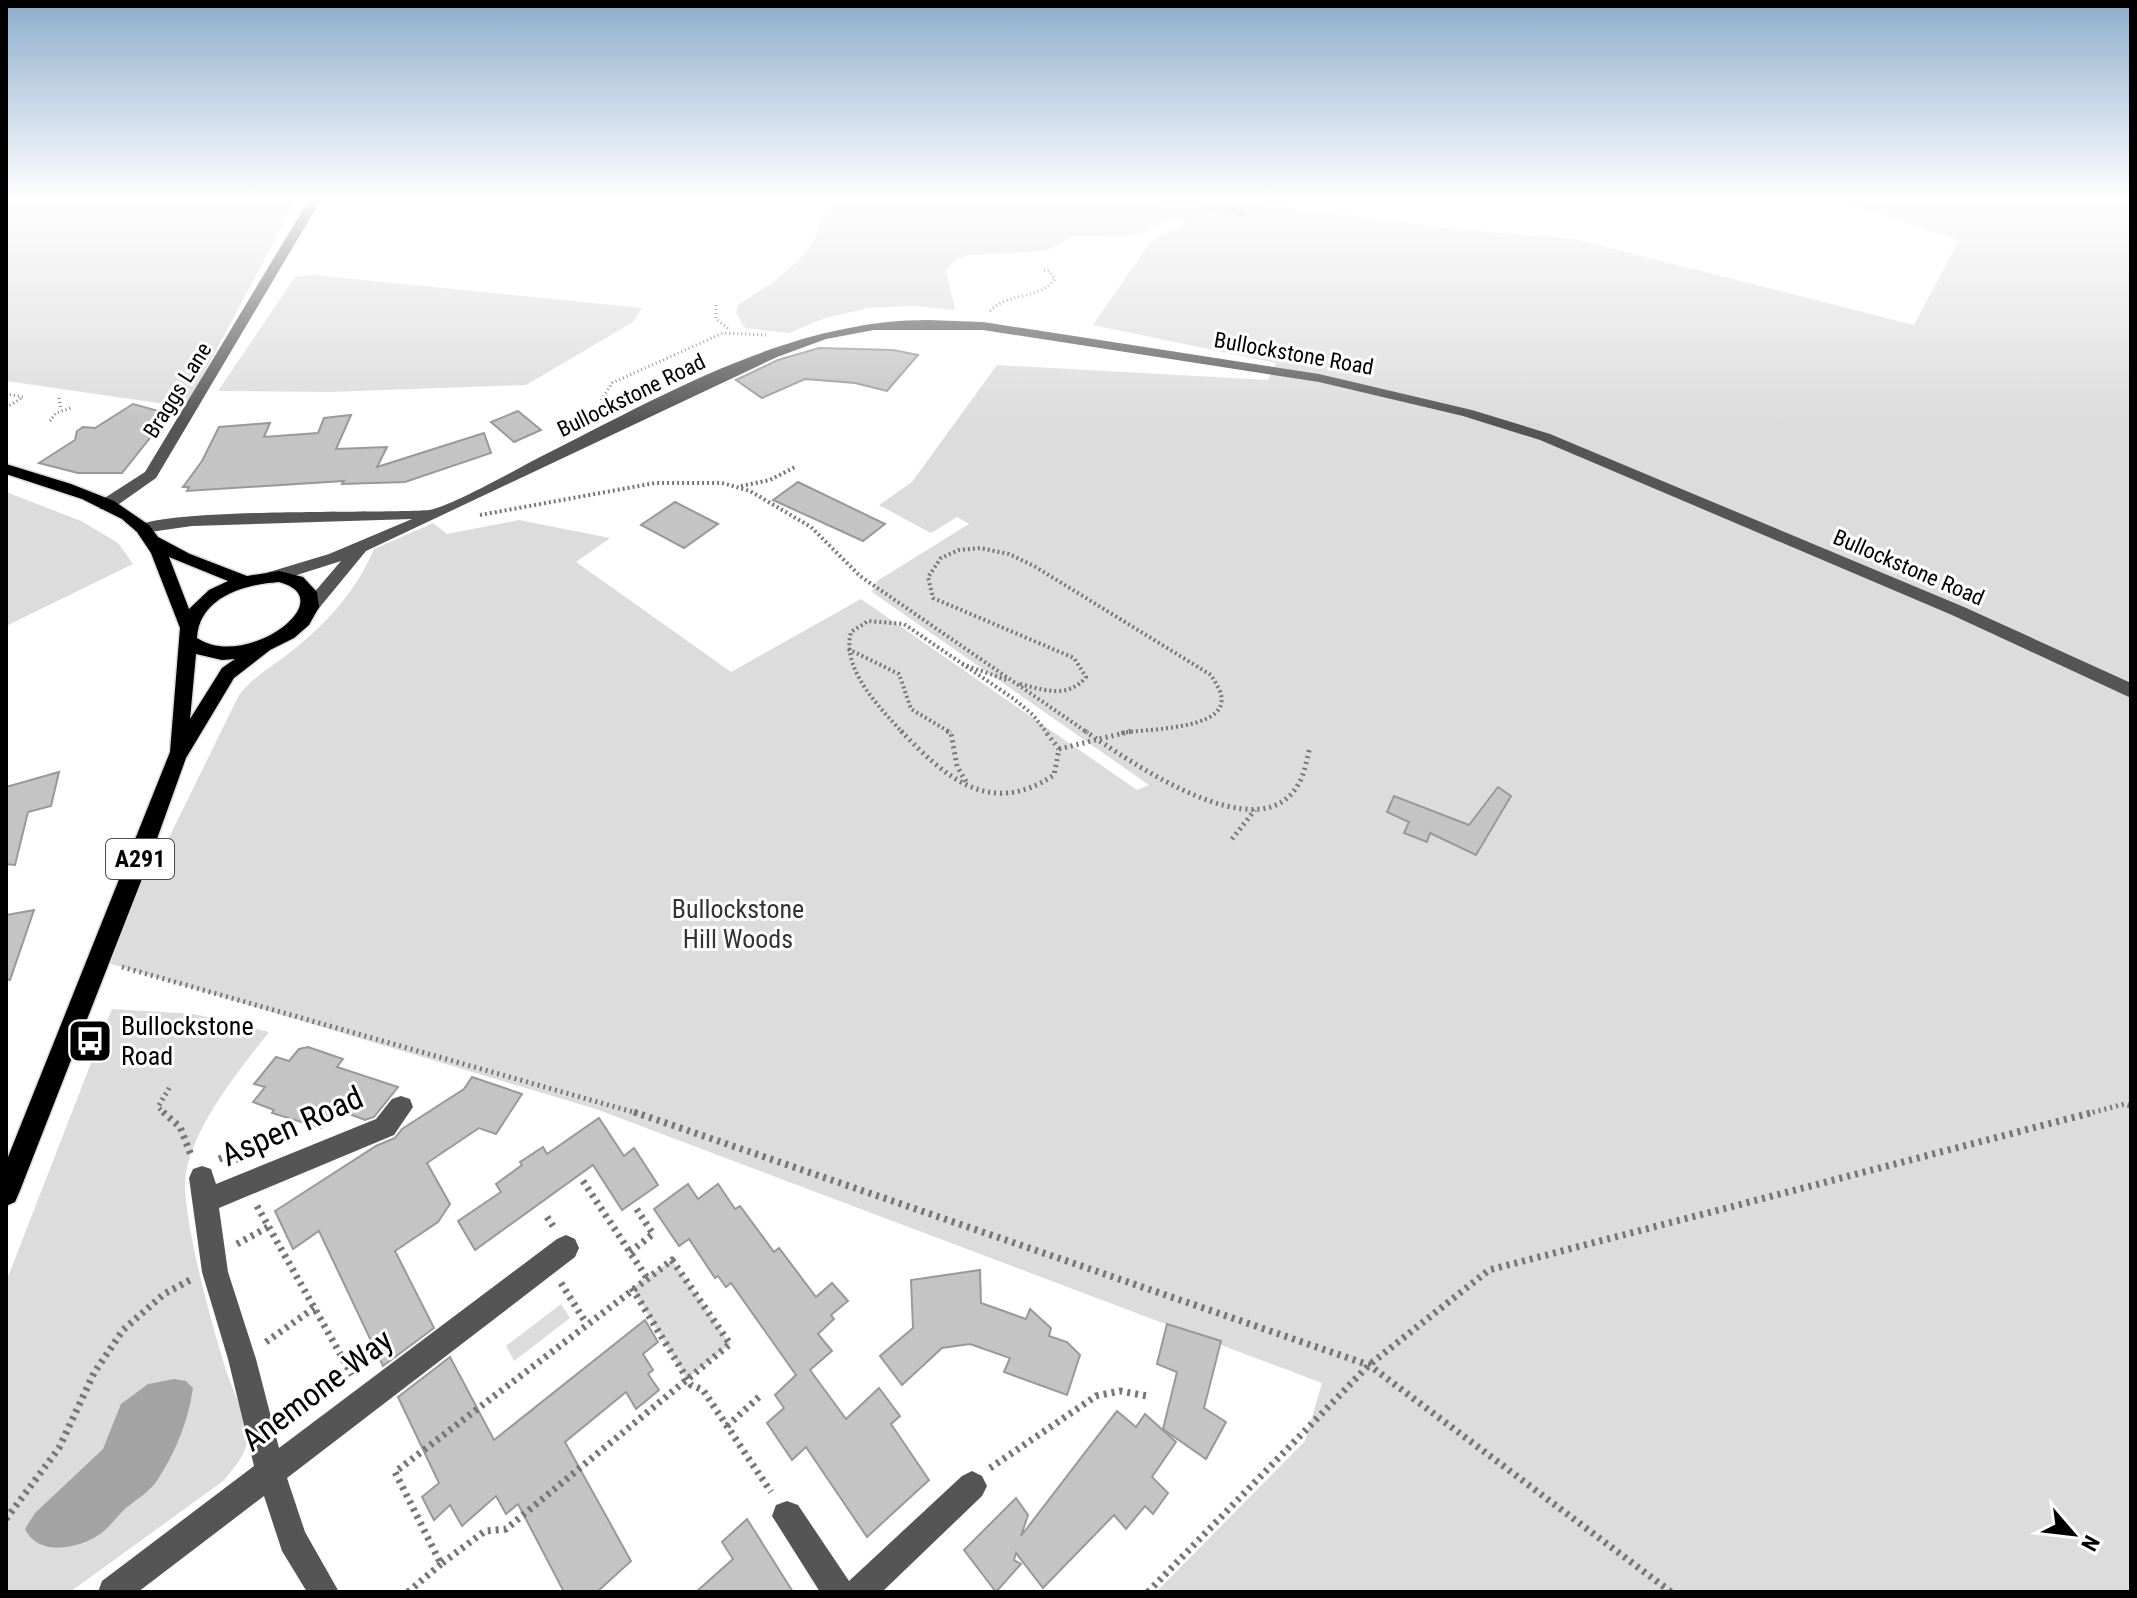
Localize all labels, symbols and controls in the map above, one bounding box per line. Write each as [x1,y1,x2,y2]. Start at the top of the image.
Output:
street label: Bullockstone Road [1212,327,1376,380]
street label: Braggs Lane [138,338,217,443]
street label: Bullockstone Road [553,349,709,442]
street label: Bullockstone Road [1830,524,1988,611]
road number: A291 [106,839,174,879]
park label: Bullockstone Hill Woods [672,894,804,954]
place label: Bullockstone Road [121,1011,254,1071]
bus stop icon: Bullockstone Road [66,1017,114,1065]
street label: Aspen Road [215,1078,369,1174]
street label: Anemone Way [234,1321,400,1459]
north arrow [2033,1494,2113,1574]
text: N [2076,1531,2104,1555]

